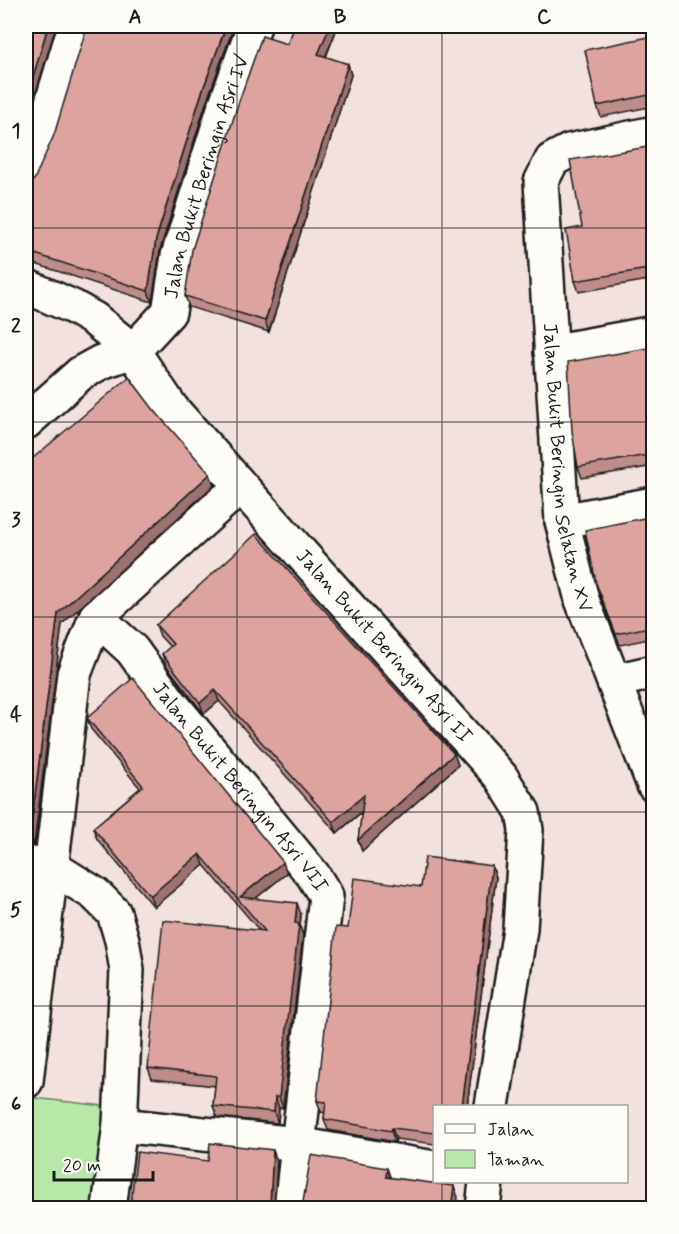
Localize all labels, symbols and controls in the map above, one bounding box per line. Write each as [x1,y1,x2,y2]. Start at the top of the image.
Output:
text: A [128,4,142,31]
text: B [334,4,347,31]
text: C [537,4,552,31]
street label: Jalan Bukit Beringin Asri IV [158,51,256,301]
text: 1 [12,118,20,145]
text: 2 [11,313,21,340]
street label: Jalan Bukit Beringin Selatan XV [536,322,599,617]
text: 3 [11,507,21,534]
street label: Jalan Bukit Beringin Asri II [290,543,478,750]
street label: Jalan Bukit Beringin Asri VII [146,676,334,898]
text: 4 [10,702,22,729]
text: 5 [10,897,22,924]
text: 6 [11,1091,21,1118]
legend [433,1105,628,1183]
text: Jalan [487,1118,534,1142]
scale bar [54,1144,153,1182]
text: Taman [487,1148,544,1172]
text: 20 m [63,1154,101,1178]

